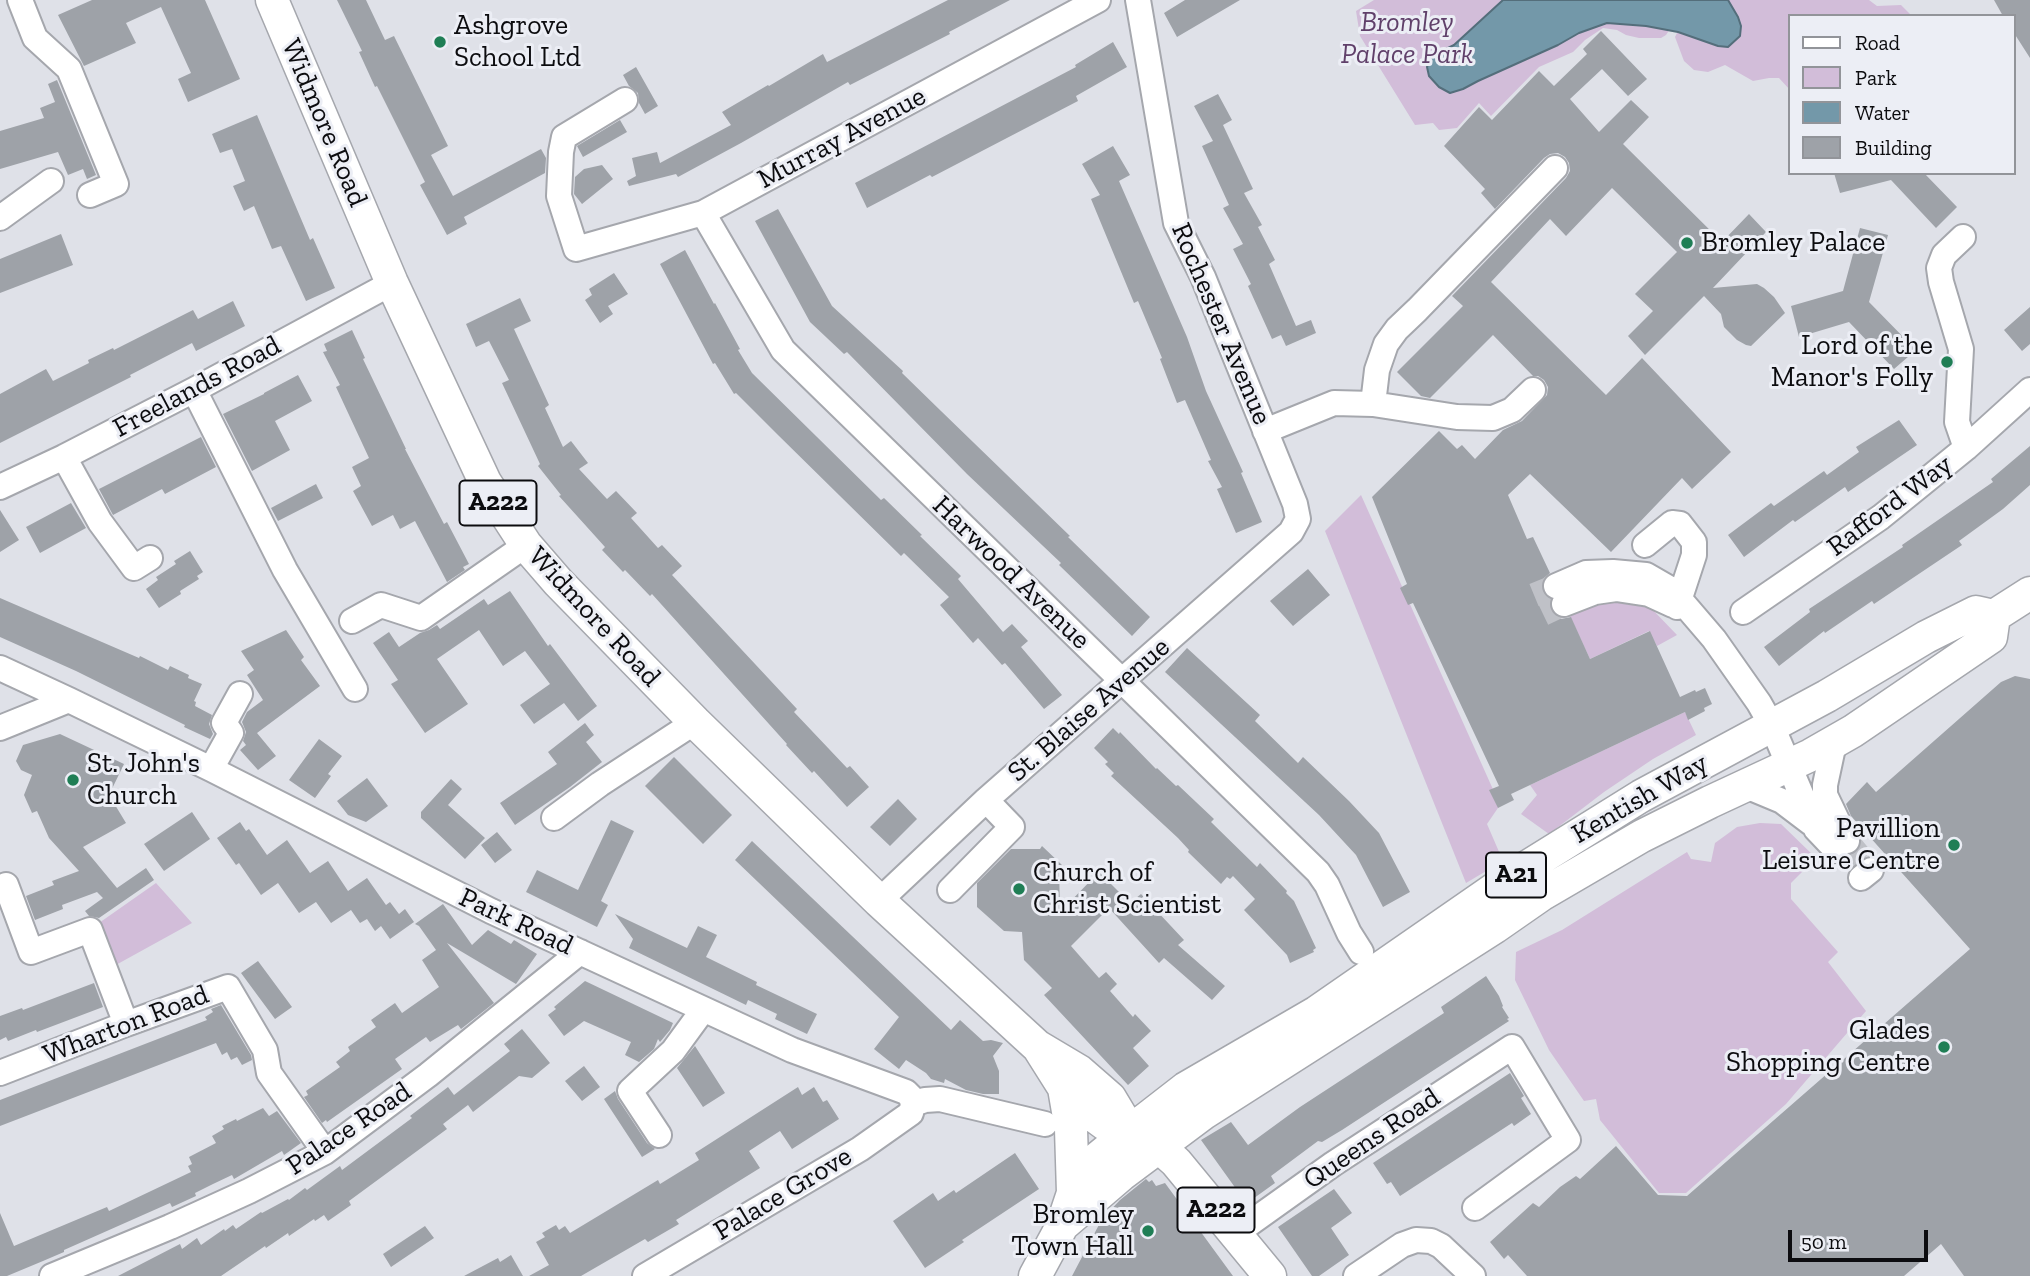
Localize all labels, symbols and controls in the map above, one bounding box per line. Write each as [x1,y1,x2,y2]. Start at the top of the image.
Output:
park label: Bromley Palace Park [1341,6,1473,72]
place label: Ashgrove School Ltd [454,9,581,75]
legend [1788,14,2016,175]
text: Road [1855,30,1900,55]
street label: Widmore Road [274,34,374,212]
marker: Ashgrove School Ltd [432,34,448,50]
text: Park [1855,65,1897,90]
street label: Murray Avenue [752,80,932,196]
text: Water [1855,100,1910,125]
text: Building [1855,135,1932,160]
street label: Rochester Avenue [1163,218,1279,430]
place label: Bromley Palace [1701,226,1885,260]
marker: Bromley Palace [1679,235,1695,251]
street label: Freelands Road [107,329,287,445]
place label: Lord of the Manor's Folly [1771,329,1933,395]
marker: Lord of the Manor's Folly [1939,354,1955,370]
street label: Rafford Way [1821,448,1959,564]
road number: A222 [460,481,536,526]
street label: Harwood Avenue [925,489,1097,657]
street label: Widmore Road [521,540,667,694]
street label: St. Blaise Avenue [1001,631,1177,789]
place label: St. John's Church [87,747,200,813]
street label: Kentish Way [1566,747,1714,851]
marker: St. John's Church [65,772,81,788]
place label: Pavillion Leisure Centre [1762,812,1940,878]
marker: Pavillion Leisure Centre [1946,837,1962,853]
road number: A21 [1486,852,1546,898]
place label: Church of Christ Scientist [1033,856,1221,922]
street label: Park Road [454,881,578,963]
marker: Church of Christ Scientist [1011,881,1027,897]
street label: Wharton Road [39,978,213,1072]
place label: Glades Shopping Centre [1726,1014,1930,1080]
marker: Glades Shopping Centre [1936,1039,1952,1055]
street label: Palace Road [280,1075,418,1183]
street label: Queens Road [1297,1081,1447,1197]
street label: Palace Grove [708,1140,858,1248]
road number: A222 [1178,1188,1254,1232]
place label: Bromley Town Hall [1011,1198,1134,1264]
scale bar [1792,1216,1932,1260]
marker: Bromley Town Hall [1140,1223,1156,1239]
text: 50 m [1801,1229,1847,1254]

